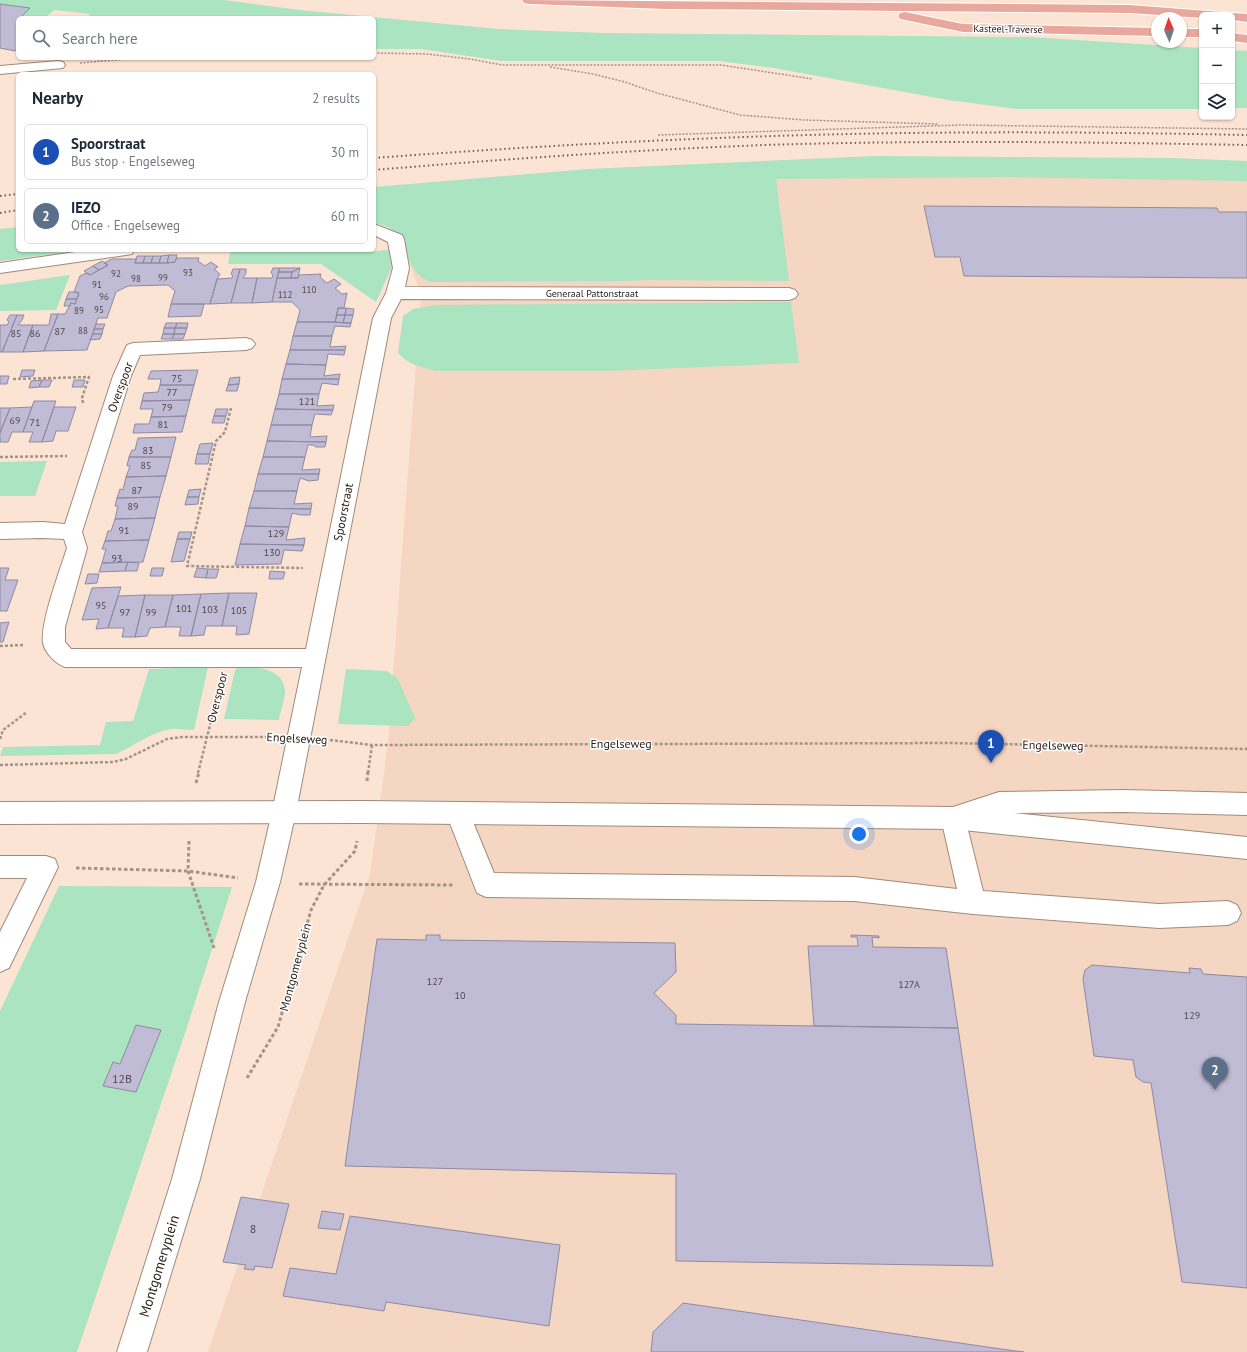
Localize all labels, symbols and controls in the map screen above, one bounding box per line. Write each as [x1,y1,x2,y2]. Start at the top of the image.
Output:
north arrow [1151,12,1187,48]
map controls [1199,12,1235,120]
button: + [1199,12,1235,48]
search box [16,16,376,60]
street label: Kasteel-Traverse [973,22,1043,36]
icon: search [30,27,52,49]
text: Search here [62,29,138,48]
button: − [1199,48,1235,84]
button: layers [1199,84,1235,120]
text: Nearby [32,87,83,109]
text: 2 results [312,90,360,107]
text: Spoorstraat [71,134,145,153]
text: 1 [42,144,50,161]
text: 30 m [331,144,359,161]
text: Bus stop · Engelseweg [71,153,195,170]
text: IEZO [71,198,101,217]
text: 2 [42,208,50,225]
text: 60 m [331,208,359,225]
text: Office · Engelseweg [71,217,180,234]
house number: 93 [183,267,193,278]
house number: 92 [111,268,121,279]
house number: 99 [158,272,168,283]
house number: 98 [131,273,141,284]
house number: 91 [92,279,102,290]
house number: 110 [302,284,316,295]
street label: Generaal Pattonstraat [546,287,639,300]
house number: 112 [278,289,292,300]
house number: 96 [99,291,109,302]
house number: 95 [94,304,104,315]
house number: 89 [74,305,84,316]
house number: 87 [55,325,65,338]
house number: 88 [78,325,88,336]
house number: 85 [11,327,21,340]
house number: 86 [30,327,40,340]
street label: Overspoor [104,360,136,414]
house number: 75 [172,372,182,385]
house number: 77 [167,386,177,399]
house number: 121 [299,395,315,408]
house number: 79 [162,401,172,414]
house number: 69 [10,414,20,427]
house number: 71 [30,416,40,429]
house number: 81 [158,418,168,431]
house number: 83 [143,444,153,457]
house number: 85 [141,459,151,472]
street label: Spoorstraat [330,482,356,542]
house number: 87 [132,484,142,497]
house number: 89 [128,500,138,513]
house number: 91 [119,524,129,537]
house number: 129 [268,527,284,540]
house number: 130 [264,546,281,559]
house number: 93 [112,552,122,565]
house number: 95 [96,599,106,612]
house number: 101 [176,602,192,615]
house number: 103 [202,603,218,616]
house number: 105 [231,604,247,617]
house number: 97 [120,606,130,619]
house number: 99 [146,606,156,619]
street label: Overspoor [203,670,231,724]
street label: Engelseweg [266,729,328,747]
pin: 1 [978,730,1004,763]
street label: Engelseweg [590,736,652,751]
street label: Engelseweg [1022,737,1084,753]
your location [849,824,869,844]
street label: Montgomeryplein [276,921,314,1013]
house number: 127 [427,975,443,988]
house number: 127A [898,978,920,991]
house number: 10 [455,989,466,1002]
house number: 129 [1184,1009,1200,1022]
pin: 2 [1202,1057,1228,1090]
house number: 12B [112,1071,132,1086]
street label: Montgomeryplein [135,1213,183,1319]
house number: 8 [250,1221,256,1236]

